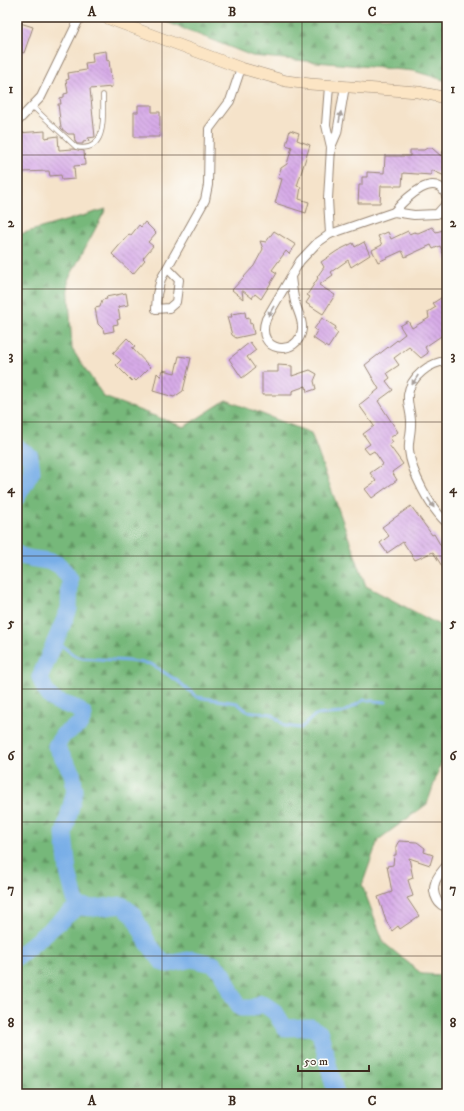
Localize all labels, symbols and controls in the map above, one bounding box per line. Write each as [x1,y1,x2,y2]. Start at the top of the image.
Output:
text: A [87,4,97,20]
text: B [228,4,236,20]
text: C [368,4,377,20]
text: 1 [9,81,14,97]
text: 1 [451,81,456,97]
one-way arrow [337,111,343,123]
text: 2 [8,215,15,231]
text: 2 [450,215,457,231]
one-way arrow [267,305,274,317]
text: 3 [9,348,14,364]
text: 3 [451,348,456,364]
one-way arrow [411,374,418,386]
text: 4 [6,481,15,498]
text: 4 [448,481,457,498]
one-way arrow [427,498,435,508]
text: 5 [7,615,15,631]
text: 5 [449,615,457,631]
text: 6 [8,748,16,764]
text: 6 [450,748,458,764]
text: 7 [8,881,15,897]
text: 7 [450,881,457,897]
text: 8 [8,1015,15,1031]
text: 8 [450,1015,457,1031]
scale bar [298,1047,369,1073]
text: 50 m [304,1054,328,1069]
text: A [87,1093,97,1109]
text: B [228,1093,236,1109]
text: C [368,1093,377,1109]

